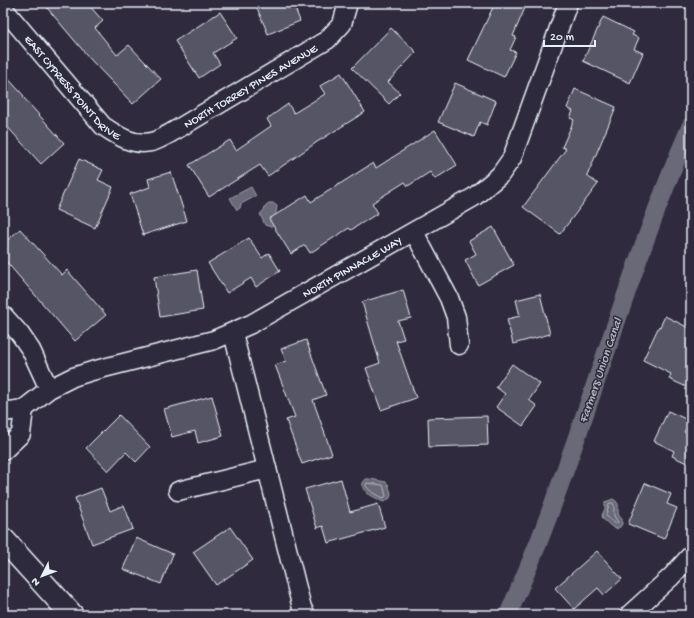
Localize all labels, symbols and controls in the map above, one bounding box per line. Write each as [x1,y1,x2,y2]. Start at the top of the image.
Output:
scale bar [544,22,595,48]
text: 20 m [550,31,575,45]
street label: EAST CYPRESS POINT DRIVE [20,33,123,145]
street label: NORTH TORREY PINES AVENUE [182,42,321,133]
street label: NORTH PINNACLE WAY [301,234,405,302]
water label: Farmers Union Canal [576,315,627,425]
north arrow [22,556,62,596]
text: N [29,575,43,588]

